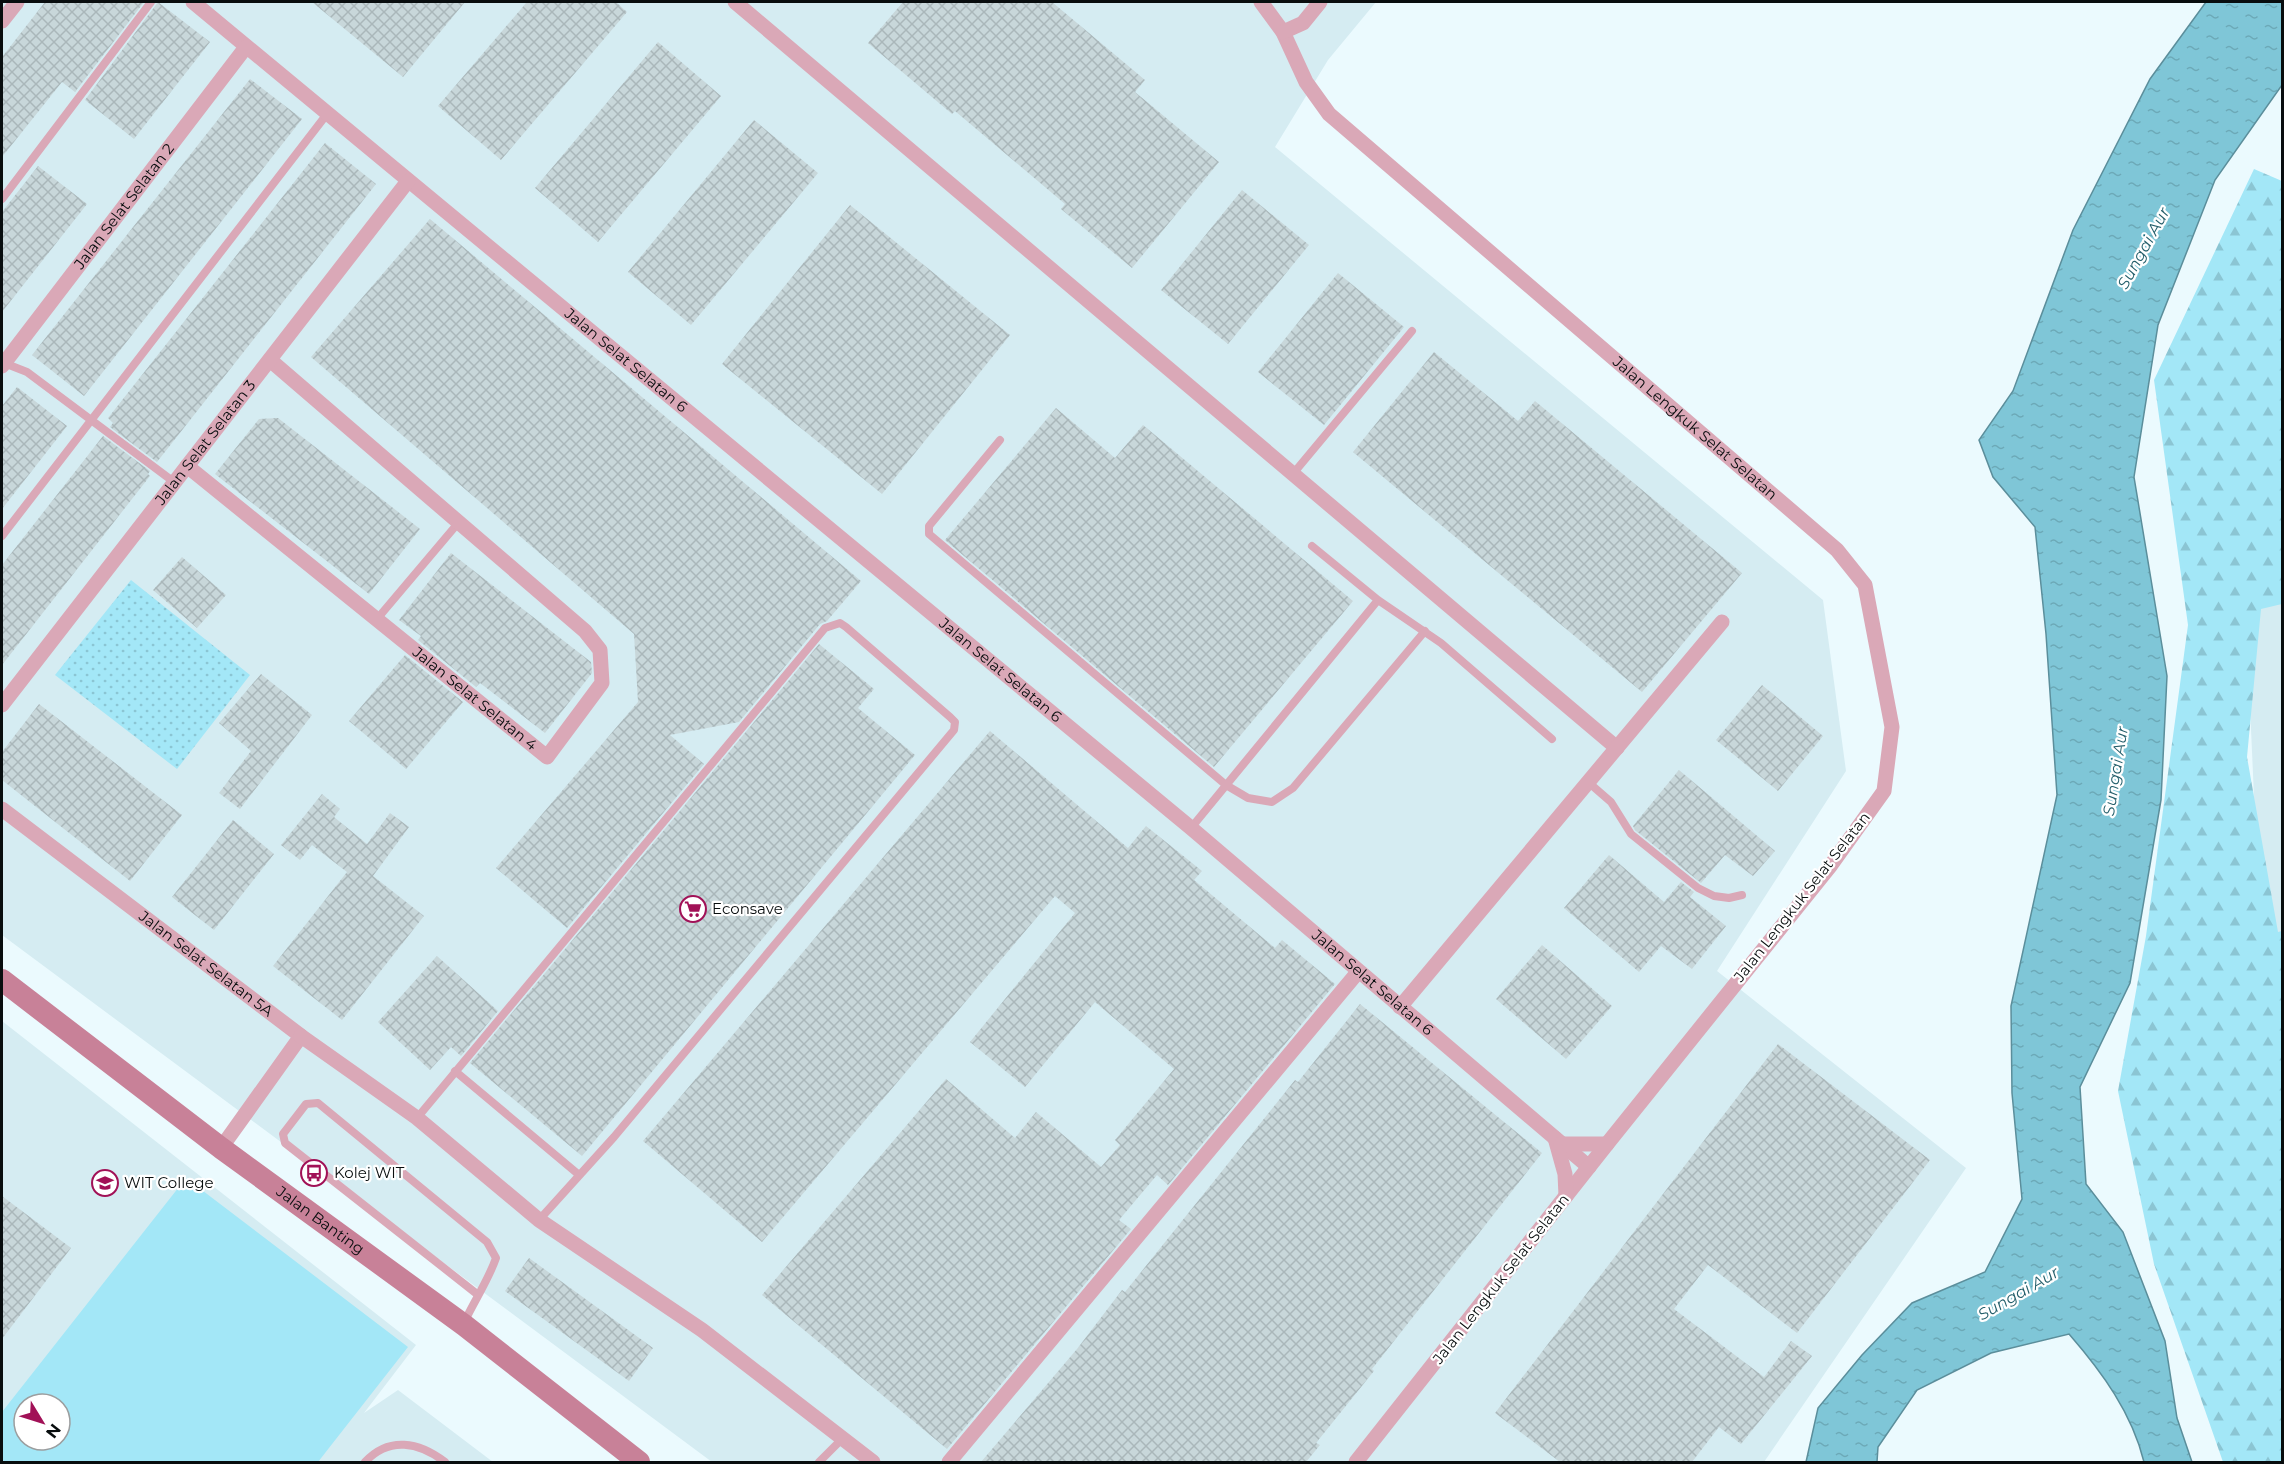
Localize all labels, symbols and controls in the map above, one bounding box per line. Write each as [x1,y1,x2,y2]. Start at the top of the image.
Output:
street label: Jalan Selat Selatan 2 [69,139,178,273]
water label: Sungai Aur [2113,204,2174,292]
street label: Jalan Selat Selatan 6 [560,303,692,416]
street label: Jalan Lengkuk Selat Selatan [1608,351,1781,504]
street label: Jalan Selat Selatan 3 [150,376,259,509]
street label: Jalan Selat Selatan 6 [935,613,1066,726]
street label: Jalan Selat Selatan 4 [408,642,541,754]
water label: Sungai Aur [2099,724,2132,817]
street label: Jalan Lengkuk Selat Selatan [1729,808,1874,986]
supermarket icon: Econsave [678,894,708,924]
place label: Econsave [712,899,783,918]
street label: Jalan Selat Selatan 5A [134,906,277,1021]
street label: Jalan Selat Selatan 6 [1307,925,1438,1039]
bus stop icon: Kolej WIT [299,1158,329,1188]
place label: Kolej WIT [334,1163,405,1182]
school or university icon: WIT College [90,1168,120,1198]
place label: WIT College [124,1173,214,1192]
street label: Jalan Banting [272,1181,368,1258]
street label: Jalan Lengkuk Selat Selatan [1428,1190,1573,1368]
water label: Sungai Aur [1974,1262,2063,1324]
north arrow [12,1392,72,1452]
text: N [42,1420,65,1442]

